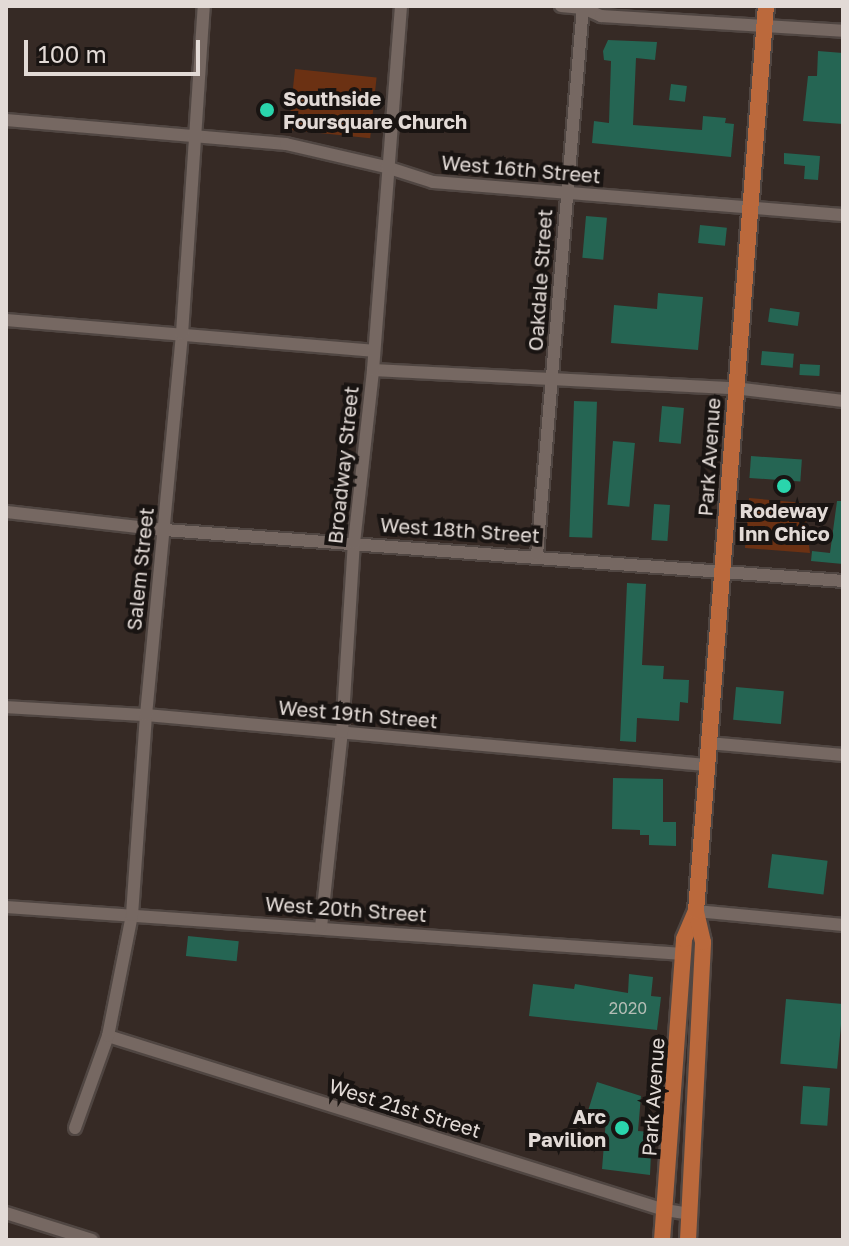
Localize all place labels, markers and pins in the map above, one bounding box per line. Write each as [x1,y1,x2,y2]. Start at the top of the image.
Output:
place label: Southside Foursquare Church [283,86,467,133]
marker: Southside Foursquare Church [258,101,276,119]
marker: Rodeway Inn Chico [775,477,793,495]
place label: Rodeway Inn Chico [738,498,830,545]
place label: Arc Pavilion [528,1104,606,1151]
marker: Arc Pavilion [613,1119,631,1137]

